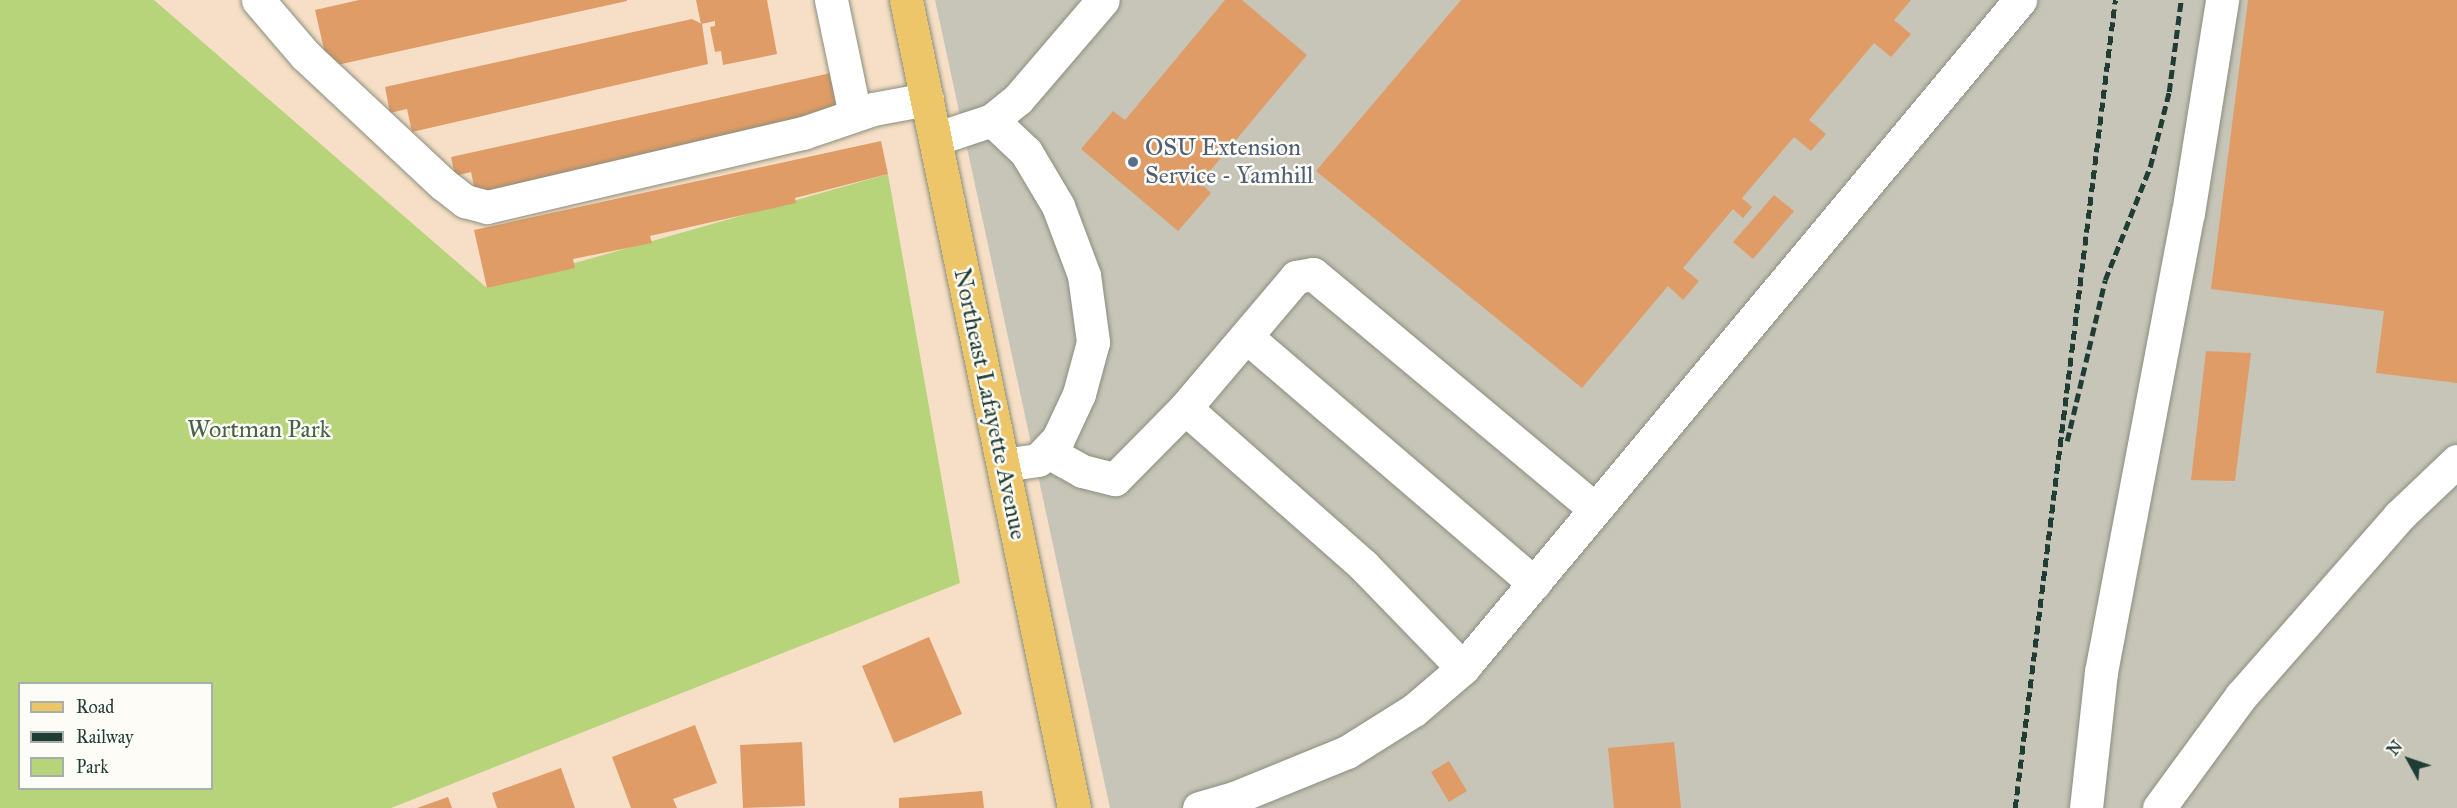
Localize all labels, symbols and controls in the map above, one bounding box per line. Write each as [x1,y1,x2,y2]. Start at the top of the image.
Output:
place label: OSU Extension Service - Yamhill [1145,134,1313,190]
marker: OSU Extension Service - Yamhill [1126,155,1140,169]
street label: Northeast Lafayette Avenue [947,266,1033,542]
park label: Wortman Park [187,416,331,444]
legend [18,682,213,790]
text: Road [76,696,114,718]
text: Railway [76,726,133,748]
north arrow [2379,730,2439,790]
text: N [2383,737,2406,759]
text: Park [76,756,109,778]

